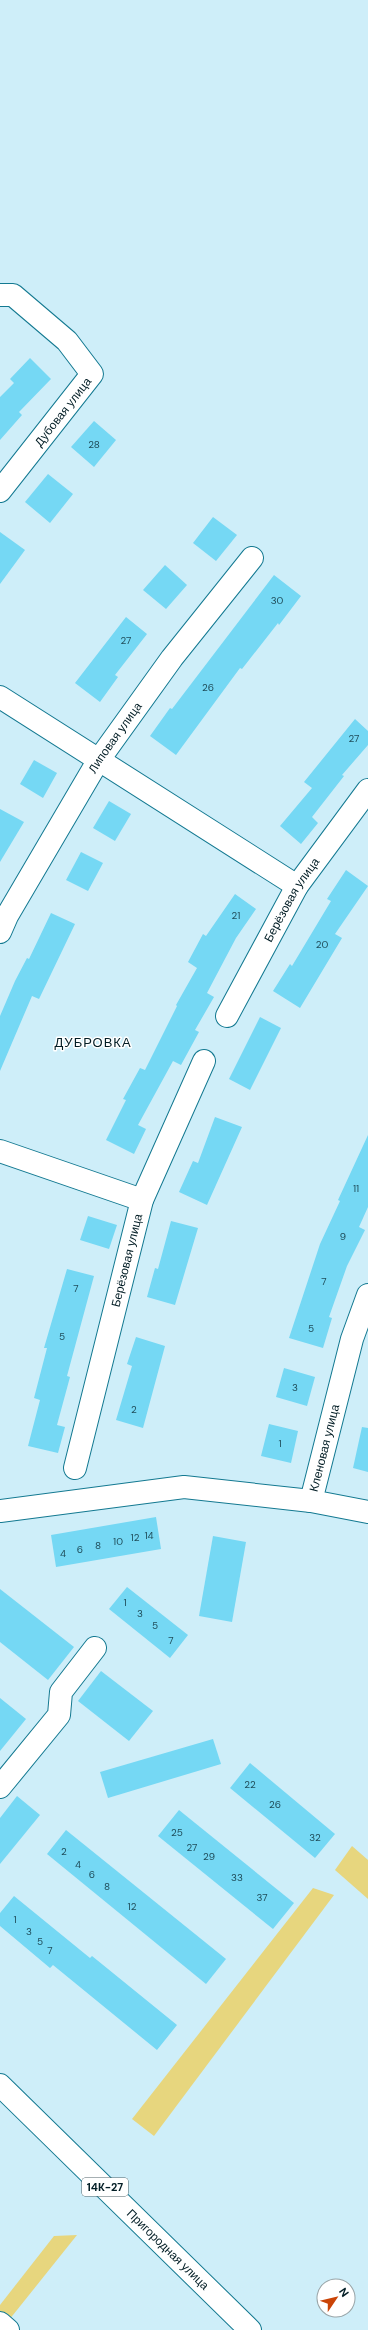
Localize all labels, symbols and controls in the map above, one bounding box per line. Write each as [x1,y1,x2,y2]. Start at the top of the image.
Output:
street label: Дубовая улица [31,374,95,450]
house number: 28 [88,438,100,451]
house number: 30 [271,594,284,607]
house number: 27 [121,634,131,647]
house number: 26 [202,681,214,694]
street label: Липовая улица [85,699,146,776]
house number: 27 [349,732,359,745]
street label: Берёзовая улица [260,854,323,945]
house number: 21 [232,909,240,922]
house number: 20 [316,938,328,951]
district label: ДУБРОВКА [54,1034,132,1051]
house number: 11 [353,1182,359,1195]
street label: Берёзовая улица [108,1212,146,1309]
house number: 9 [340,1230,346,1243]
house number: 7 [321,1275,327,1288]
house number: 7 [73,1282,79,1295]
house number: 5 [308,1322,314,1335]
house number: 5 [59,1330,65,1343]
house number: 3 [292,1381,298,1394]
street label: Кленовая улица [306,1402,343,1493]
house number: 2 [131,1403,137,1416]
house number: 1 [278,1437,282,1450]
house number: 14 [144,1529,154,1542]
house number: 12 [131,1531,140,1544]
house number: 10 [113,1535,123,1548]
house number: 8 [95,1539,101,1552]
house number: 6 [77,1543,83,1556]
house number: 4 [60,1547,66,1560]
house number: 1 [123,1596,127,1609]
house number: 3 [137,1607,143,1620]
house number: 5 [152,1619,158,1632]
house number: 7 [168,1634,174,1647]
house number: 22 [244,1778,256,1791]
house number: 26 [269,1798,281,1811]
house number: 25 [171,1826,183,1839]
house number: 32 [309,1831,321,1844]
house number: 27 [187,1841,197,1854]
house number: 2 [61,1845,67,1858]
house number: 29 [203,1850,215,1863]
house number: 4 [75,1858,81,1871]
house number: 6 [89,1868,95,1881]
house number: 33 [231,1871,243,1884]
house number: 8 [104,1880,110,1893]
house number: 37 [256,1891,268,1904]
house number: 12 [128,1900,137,1913]
house number: 1 [13,1913,17,1926]
house number: 3 [26,1925,32,1938]
house number: 5 [37,1935,43,1948]
house number: 7 [47,1944,53,1957]
road number: 14К-27 [82,2178,128,2196]
street label: Пригородная улица [123,2206,213,2294]
north arrow [316,2278,356,2318]
text: N [336,2285,352,2300]

